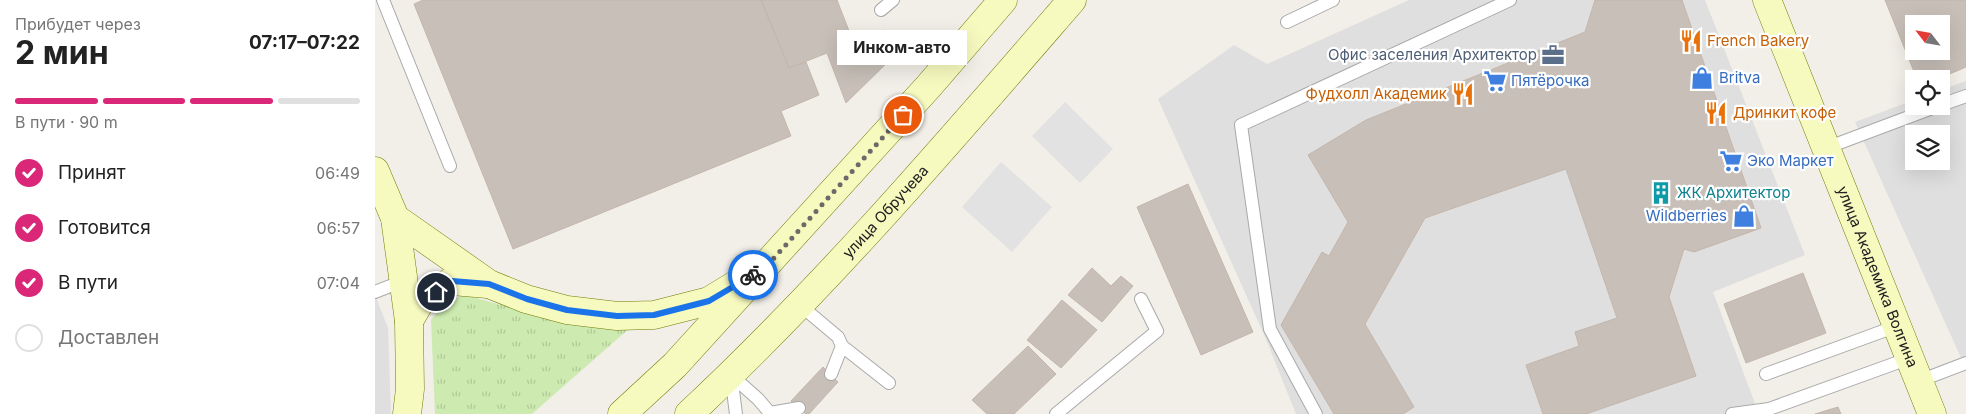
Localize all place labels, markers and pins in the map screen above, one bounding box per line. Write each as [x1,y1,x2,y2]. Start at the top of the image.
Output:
restaurant icon: French Bakery [1678,28,1704,54]
callout: Инком-авто [838,30,968,65]
place label: French Bakery [1707,31,1810,50]
office icon: Офис заселения Архитектор [1540,42,1566,68]
place label: Офис заселения Архитектор [1328,45,1537,64]
shop icon: Britva [1689,65,1715,91]
supermarket icon: Пятёрочка [1482,68,1508,94]
place label: Britva [1719,68,1760,87]
place label: Пятёрочка [1511,71,1590,90]
restaurant icon: Фудхолл Академик [1450,81,1476,107]
place label: Фудхолл Академик [1305,84,1447,103]
pin [882,94,924,136]
restaurant icon: Дринкит кофе [1703,100,1729,126]
place label: Дринкит кофе [1733,103,1836,122]
supermarket icon: Эко Маркет [1718,148,1744,174]
place label: Эко Маркет [1747,151,1834,170]
building icon: ЖК Архитектор [1648,180,1674,206]
place label: ЖК Архитектор [1677,183,1790,202]
shop icon: Wildberries [1731,203,1757,229]
place label: Wildberries [1646,206,1727,225]
pin [415,271,457,313]

